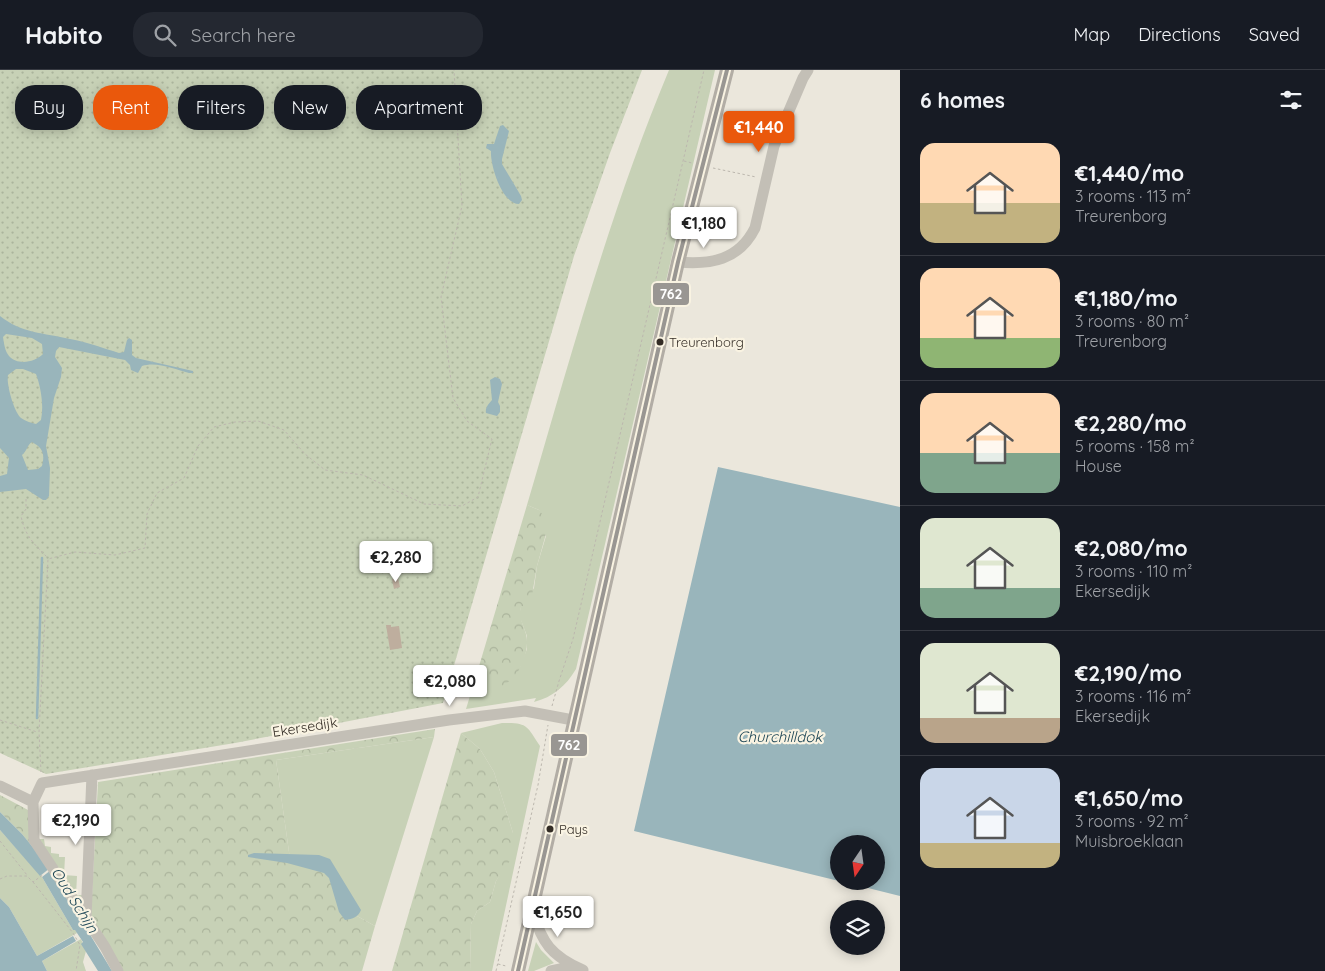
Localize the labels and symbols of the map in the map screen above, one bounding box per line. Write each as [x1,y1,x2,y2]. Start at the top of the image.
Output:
pin: €1,440 [718,111,800,153]
pin: €1,180 [663,206,745,249]
line badge: 762 [652,282,690,306]
text: 762 [660,285,683,303]
place label: Treurenborg [669,334,744,350]
marker: Treurenborg [655,337,665,347]
pin: €2,280 [355,540,437,583]
pin: €2,080 [409,664,491,707]
street label: Ekersedijk [271,713,339,741]
water label: Churchilldok [738,727,824,746]
line badge: 762 [550,733,588,757]
text: 762 [558,736,581,754]
pin: €2,190 [35,804,117,846]
place label: Pays [559,821,588,837]
marker: Pays [545,824,555,834]
north arrow [830,835,885,890]
water label: Oud Schijn [47,864,103,937]
pin: €1,650 [517,896,599,938]

